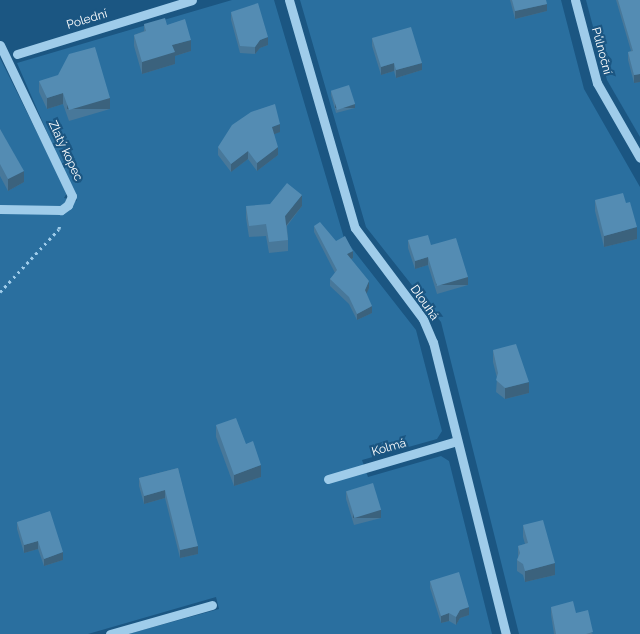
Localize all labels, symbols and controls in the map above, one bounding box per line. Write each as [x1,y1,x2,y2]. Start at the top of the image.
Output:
street label: Polední [65,7,109,33]
street label: Půlnoční [588,26,614,76]
street label: Zlatý kopec [45,118,85,184]
street label: Dlouhá [407,283,441,323]
street label: Kolmá [370,436,408,460]

